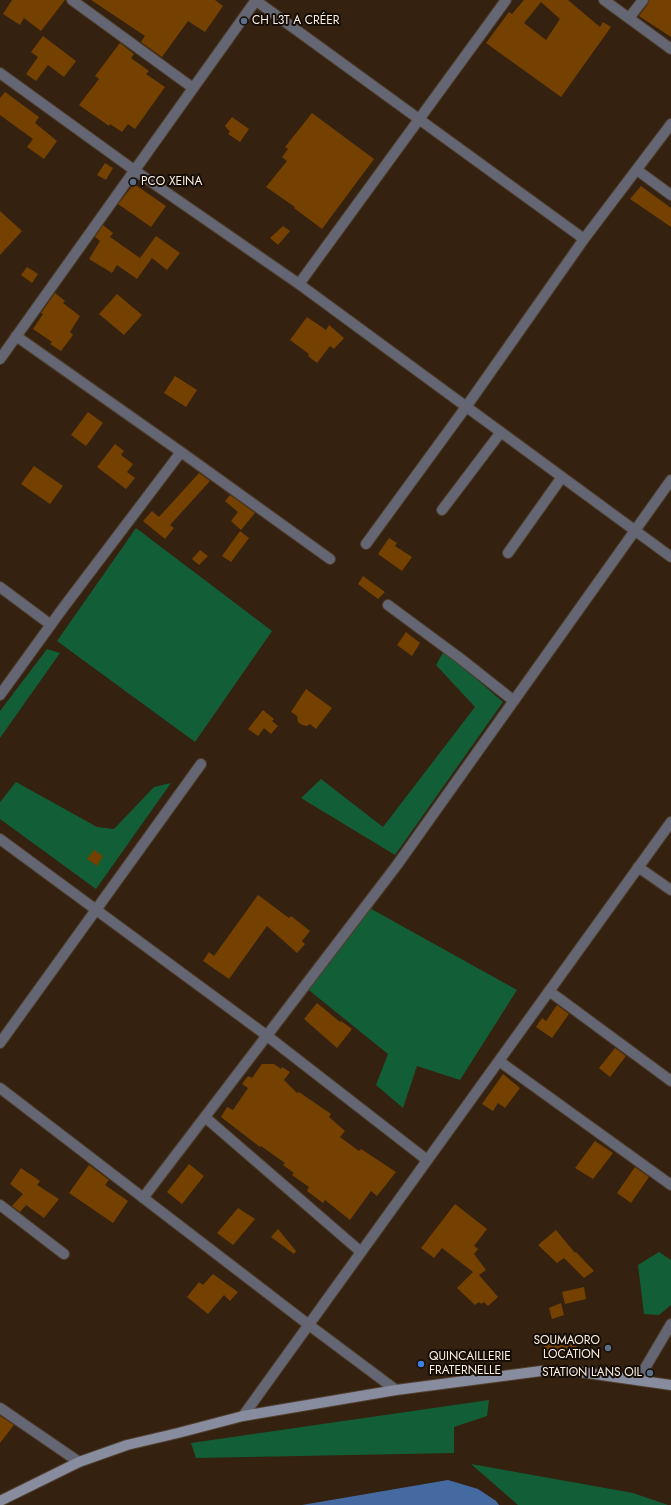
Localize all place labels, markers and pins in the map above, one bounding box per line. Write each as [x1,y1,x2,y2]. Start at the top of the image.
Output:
place label: CH L3T A CRÉER [252,14,340,28]
marker: CH L3T A CRÉER [239,16,249,26]
place label: PCO XEINA [141,175,202,189]
marker: PCO XEINA [128,177,138,187]
place label: SOUMAORO LOCATION [533,1334,600,1362]
marker: SOUMAORO LOCATION [603,1343,613,1353]
place label: QUINCAILLERIE FRATERNELLE [429,1350,511,1378]
marker: QUINCAILLERIE FRATERNELLE [416,1359,426,1369]
place label: STATION LANS OIL [542,1366,642,1380]
marker: STATION LANS OIL [645,1368,655,1378]

